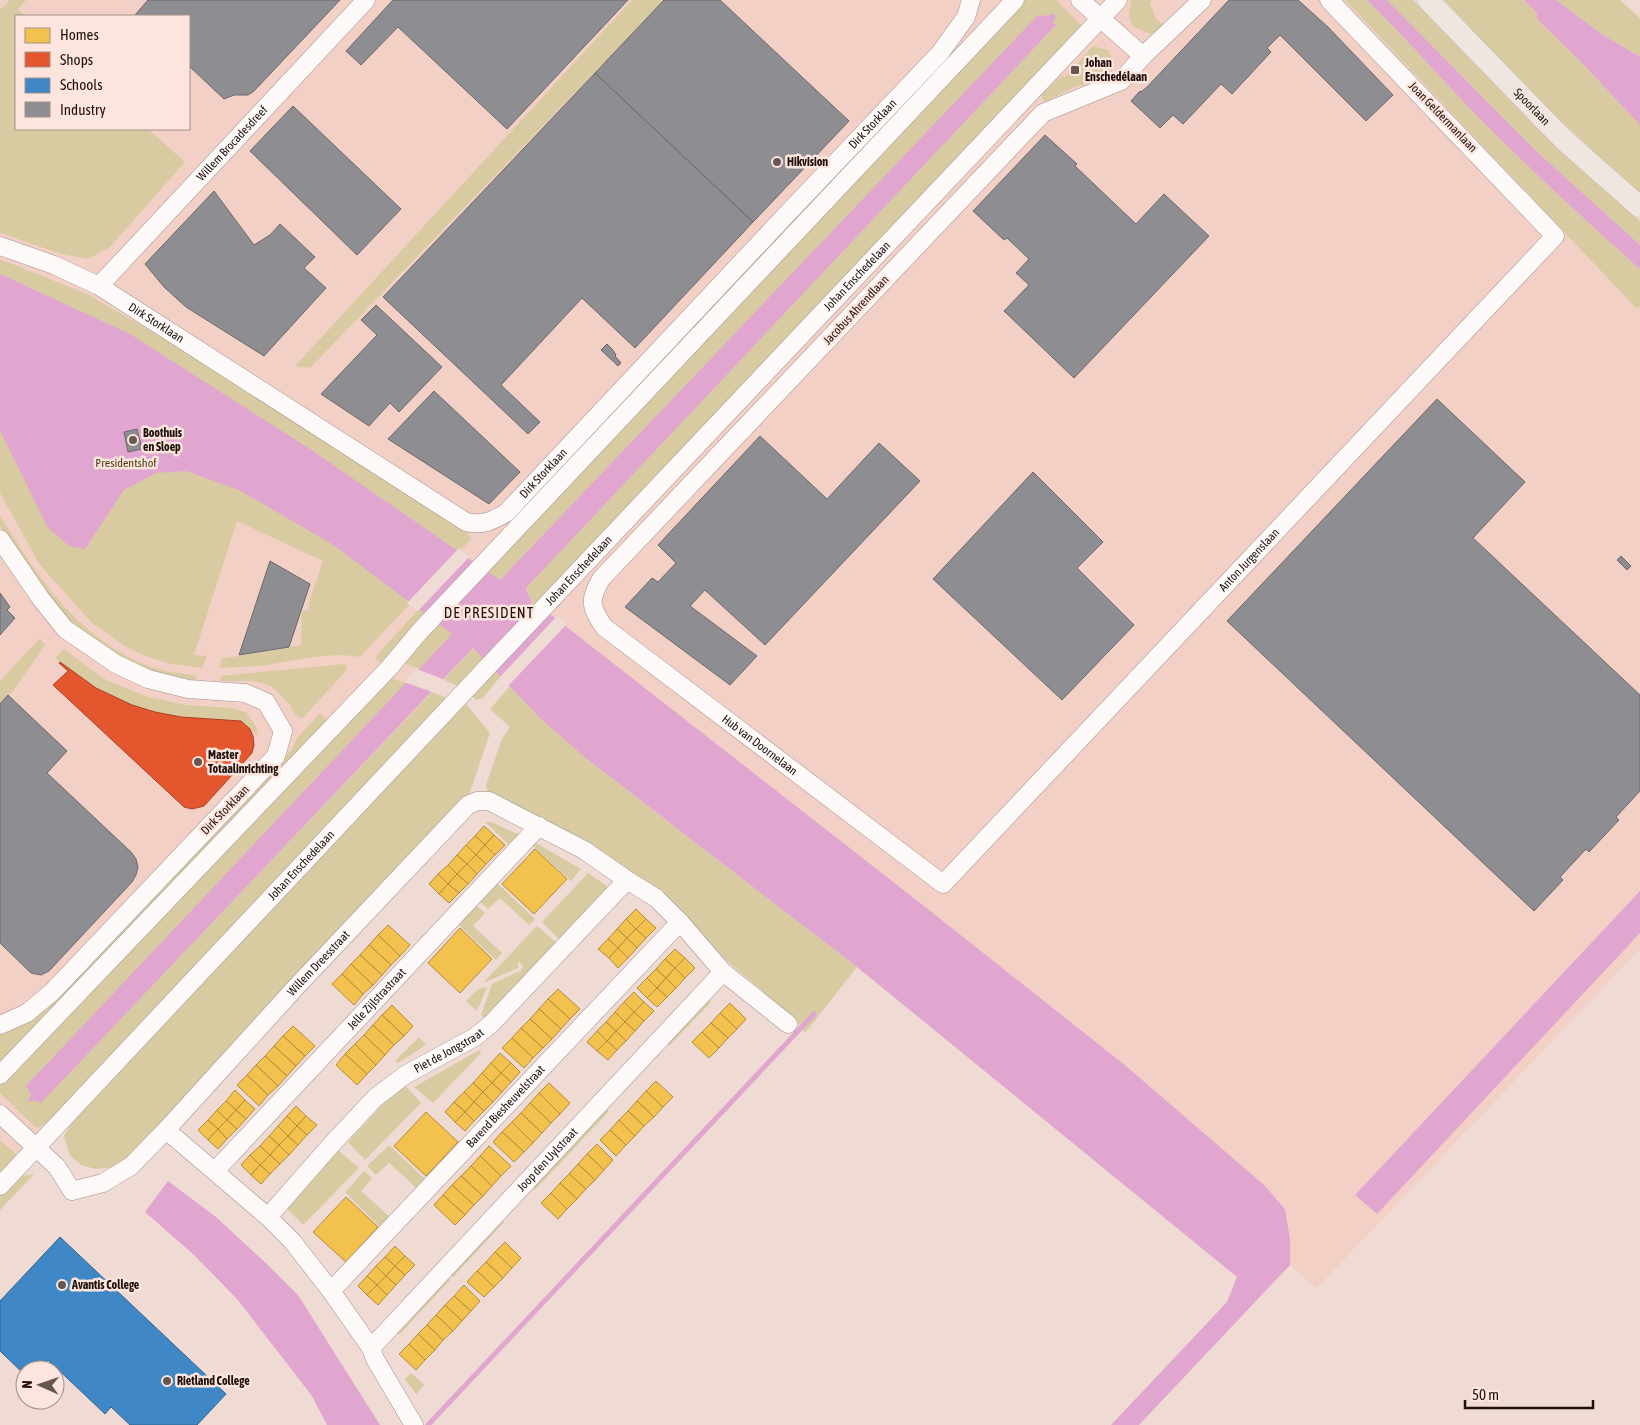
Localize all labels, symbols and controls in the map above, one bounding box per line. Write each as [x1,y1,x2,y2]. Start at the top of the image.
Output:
legend [15,15,190,130]
text: Homes [60,26,99,43]
text: Shops [60,51,93,68]
place label: Johan Enschedélaan [1084,56,1147,84]
marker: Johan Enschedélaan [1069,64,1081,76]
text: Schools [60,76,103,93]
street label: Joan Geldermanlaan [1406,79,1480,155]
street label: Spoorlaan [1511,86,1553,128]
street label: Dirk Storklaan [846,96,899,152]
text: Industry [60,101,106,118]
street label: Willem Brocadesdreef [194,103,271,184]
place label: Hikvision [787,155,828,169]
marker: Hikvision [771,156,783,168]
street label: Johan Enschedelaan [821,238,893,314]
street label: Jacobus Ahrendlaan [820,273,892,347]
street label: Dirk Storklaan [126,300,187,346]
place label: Boothuis en Sloep [143,426,183,454]
marker: Boothuis en Sloep [127,434,139,446]
street label: Dirk Storklaan [517,446,570,501]
park label: Presidentshof [95,456,157,470]
street label: Anton Jurgenslaan [1216,525,1282,594]
street label: Johan Enschedelaan [543,533,615,608]
district label: DE PRESIDENT [444,604,534,621]
street label: Hub van Doornelaan [719,712,800,778]
place label: Master Totaalinrichting [208,748,279,776]
marker: Master Totaalinrichting [192,756,204,768]
street label: Dirk Storklaan [198,782,252,838]
street label: Johan Enschedelaan [265,827,337,903]
street label: Willem Dreesstraat [284,927,353,999]
street label: Jelle Zijlstrastraat [344,965,409,1033]
street label: Piet de Jongstraat [411,1025,487,1076]
street label: Barend Biesheuvelstraat [463,1062,548,1150]
street label: Joop den Uylstraat [514,1125,581,1194]
place label: Avantis College [71,1278,140,1292]
marker: Avantis College [56,1279,68,1291]
north arrow [15,1360,65,1410]
place label: Rietland College [177,1374,250,1388]
marker: Rietland College [161,1375,173,1387]
scale bar [1465,1378,1592,1410]
text: N [19,1380,35,1389]
text: 50 m [1472,1386,1499,1403]

